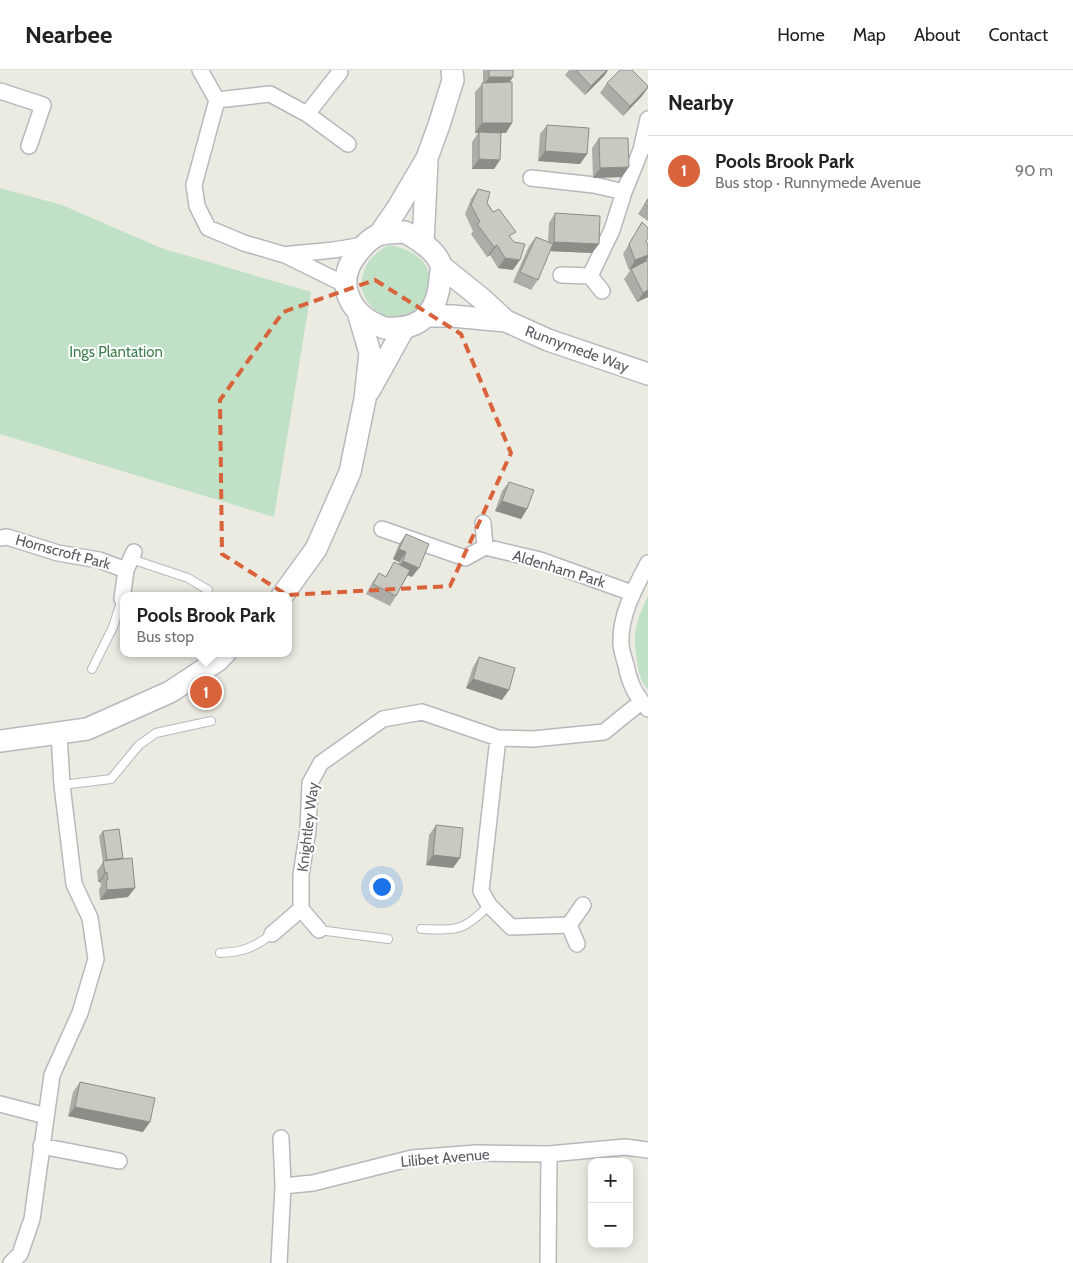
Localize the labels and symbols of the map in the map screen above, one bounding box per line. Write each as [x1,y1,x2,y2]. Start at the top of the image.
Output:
street label: Runnymede Way [523,322,632,376]
park label: Ings Plantation [69,343,163,361]
street label: Hornscroft Park [13,531,113,573]
street label: Aldenham Park [511,546,608,592]
pin: 1 [190,673,222,711]
street label: Knightley Way [294,780,323,873]
your location [369,874,395,900]
street label: Lilibet Avenue [400,1145,491,1171]

